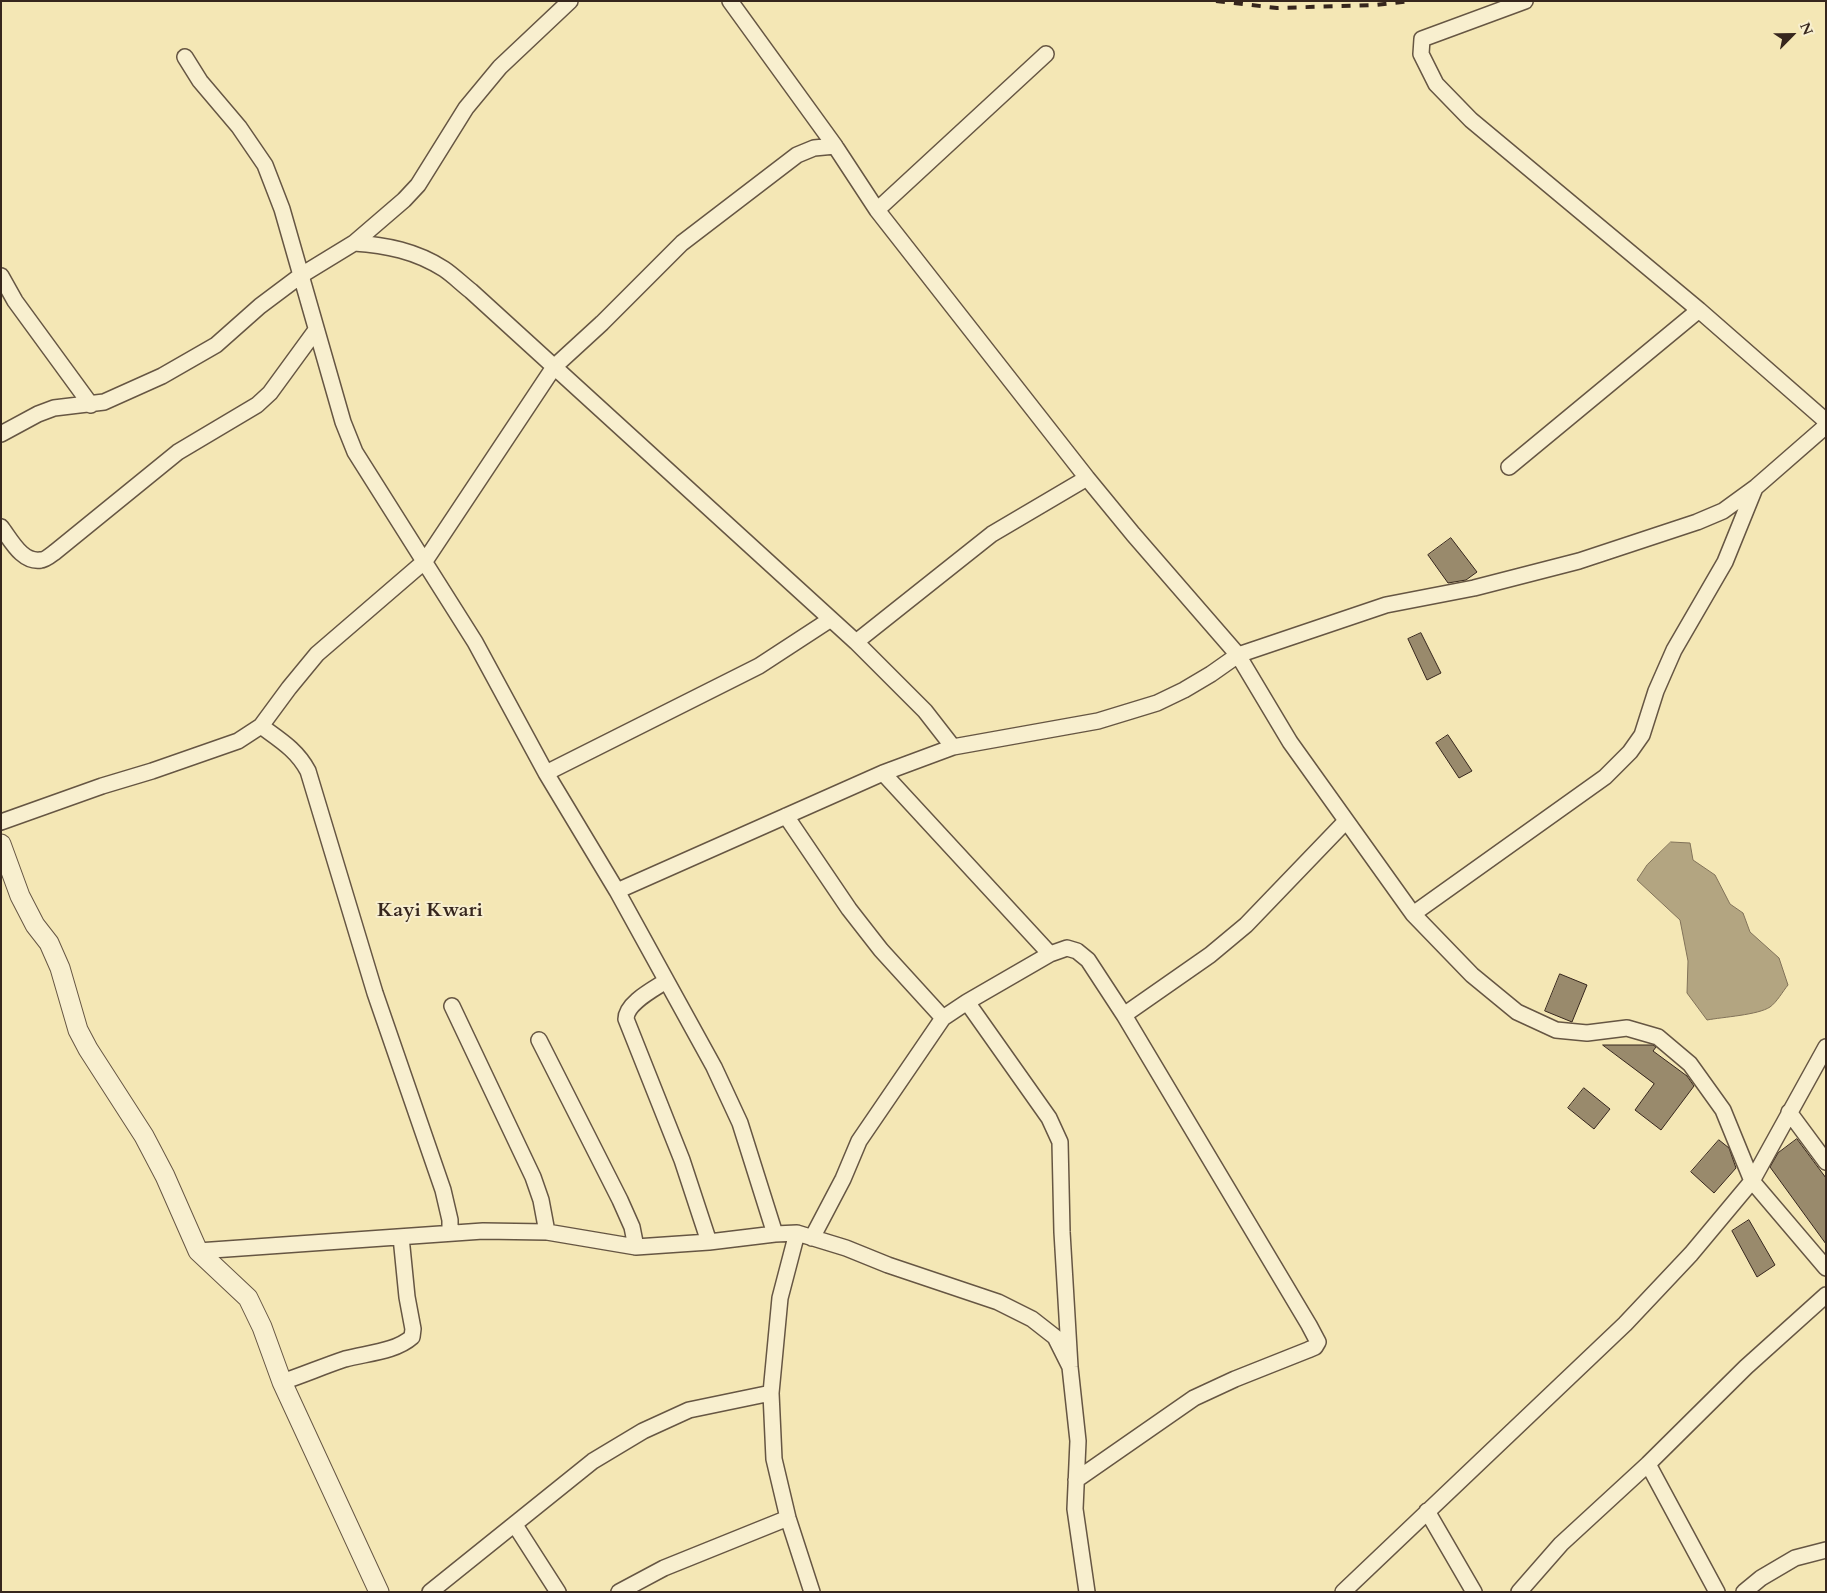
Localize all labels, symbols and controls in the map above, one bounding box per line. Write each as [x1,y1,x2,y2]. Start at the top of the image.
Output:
north arrow [1767,10,1817,60]
text: N [1795,20,1817,38]
district label: Kayi Kwari [377,899,483,923]

